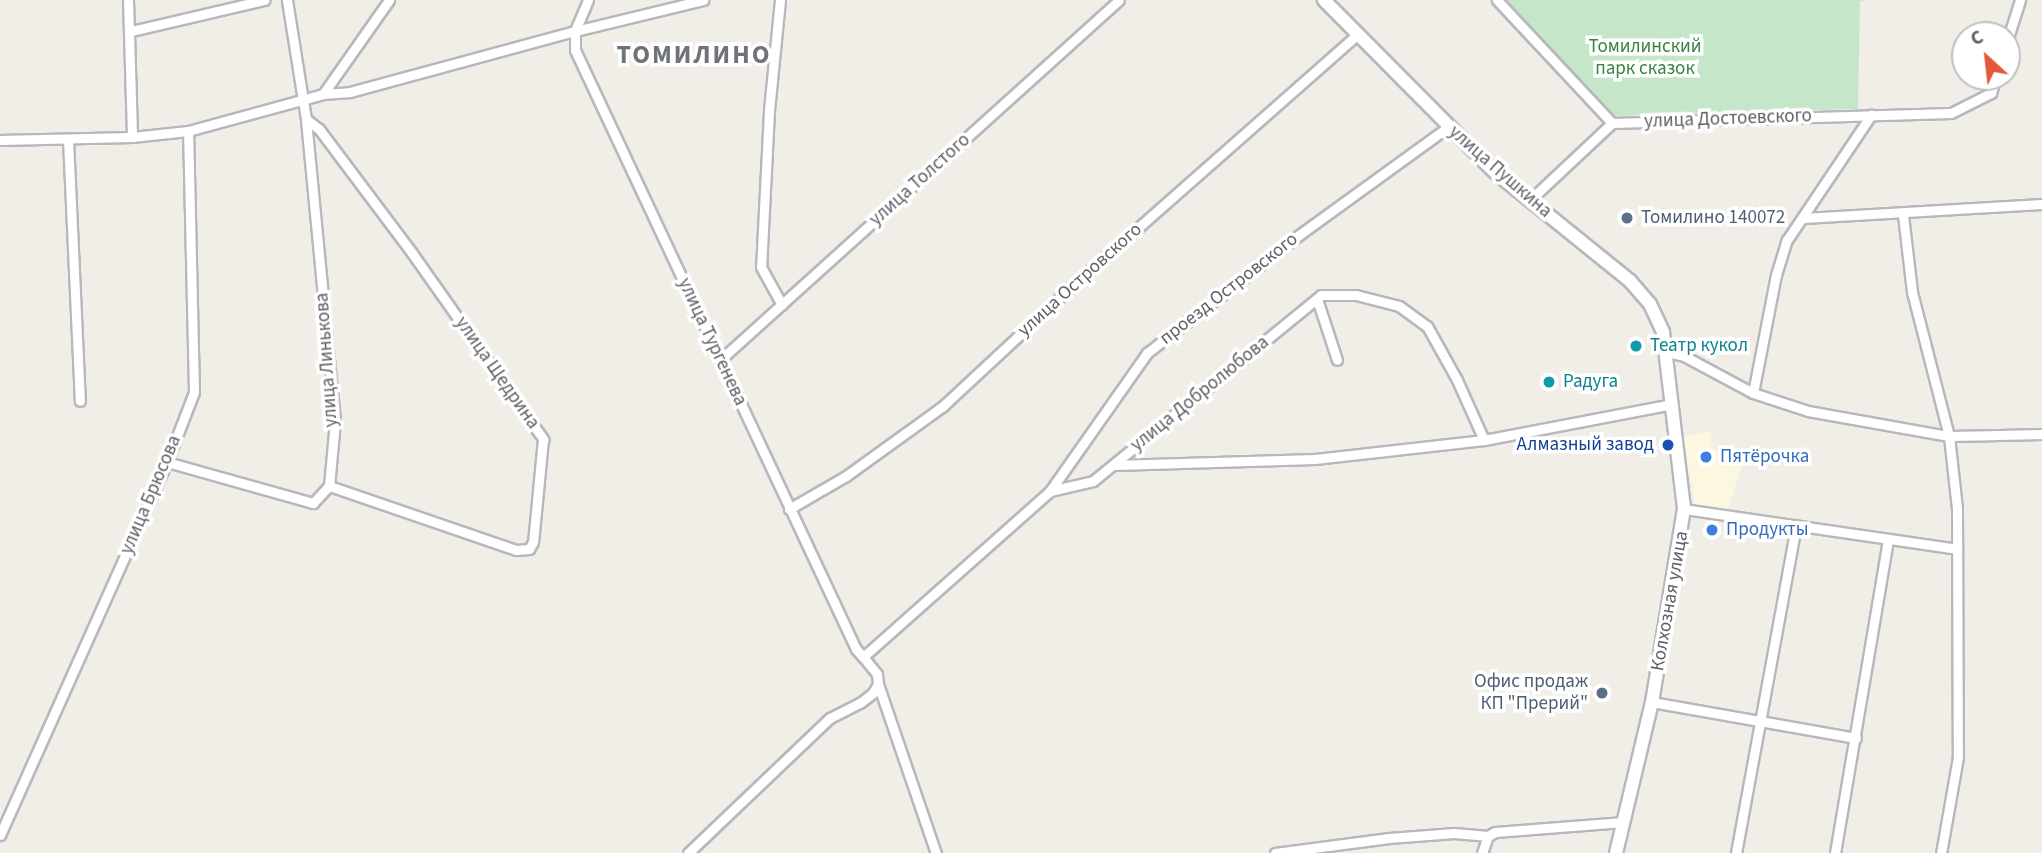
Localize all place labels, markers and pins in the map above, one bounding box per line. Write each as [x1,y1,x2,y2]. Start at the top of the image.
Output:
place label: Томилино 140072 [1641,207,1785,229]
marker: Томилино 140072 [1619,210,1635,226]
place label: Театр кукол [1650,335,1748,357]
marker: Театр кукол [1628,338,1644,354]
place label: Радуга [1563,371,1618,393]
marker: Радуга [1541,374,1557,390]
place label: Алмазный завод [1517,434,1654,456]
marker: Алмазный завод [1660,437,1676,453]
place label: Пятёрочка [1720,446,1809,468]
marker: Пятёрочка [1698,449,1714,465]
place label: Продукты [1726,519,1809,541]
marker: Продукты [1704,522,1720,538]
place label: Офис продаж КП "Прерий" [1474,671,1588,715]
marker: Офис продаж КП "Прерий" [1594,685,1610,701]

